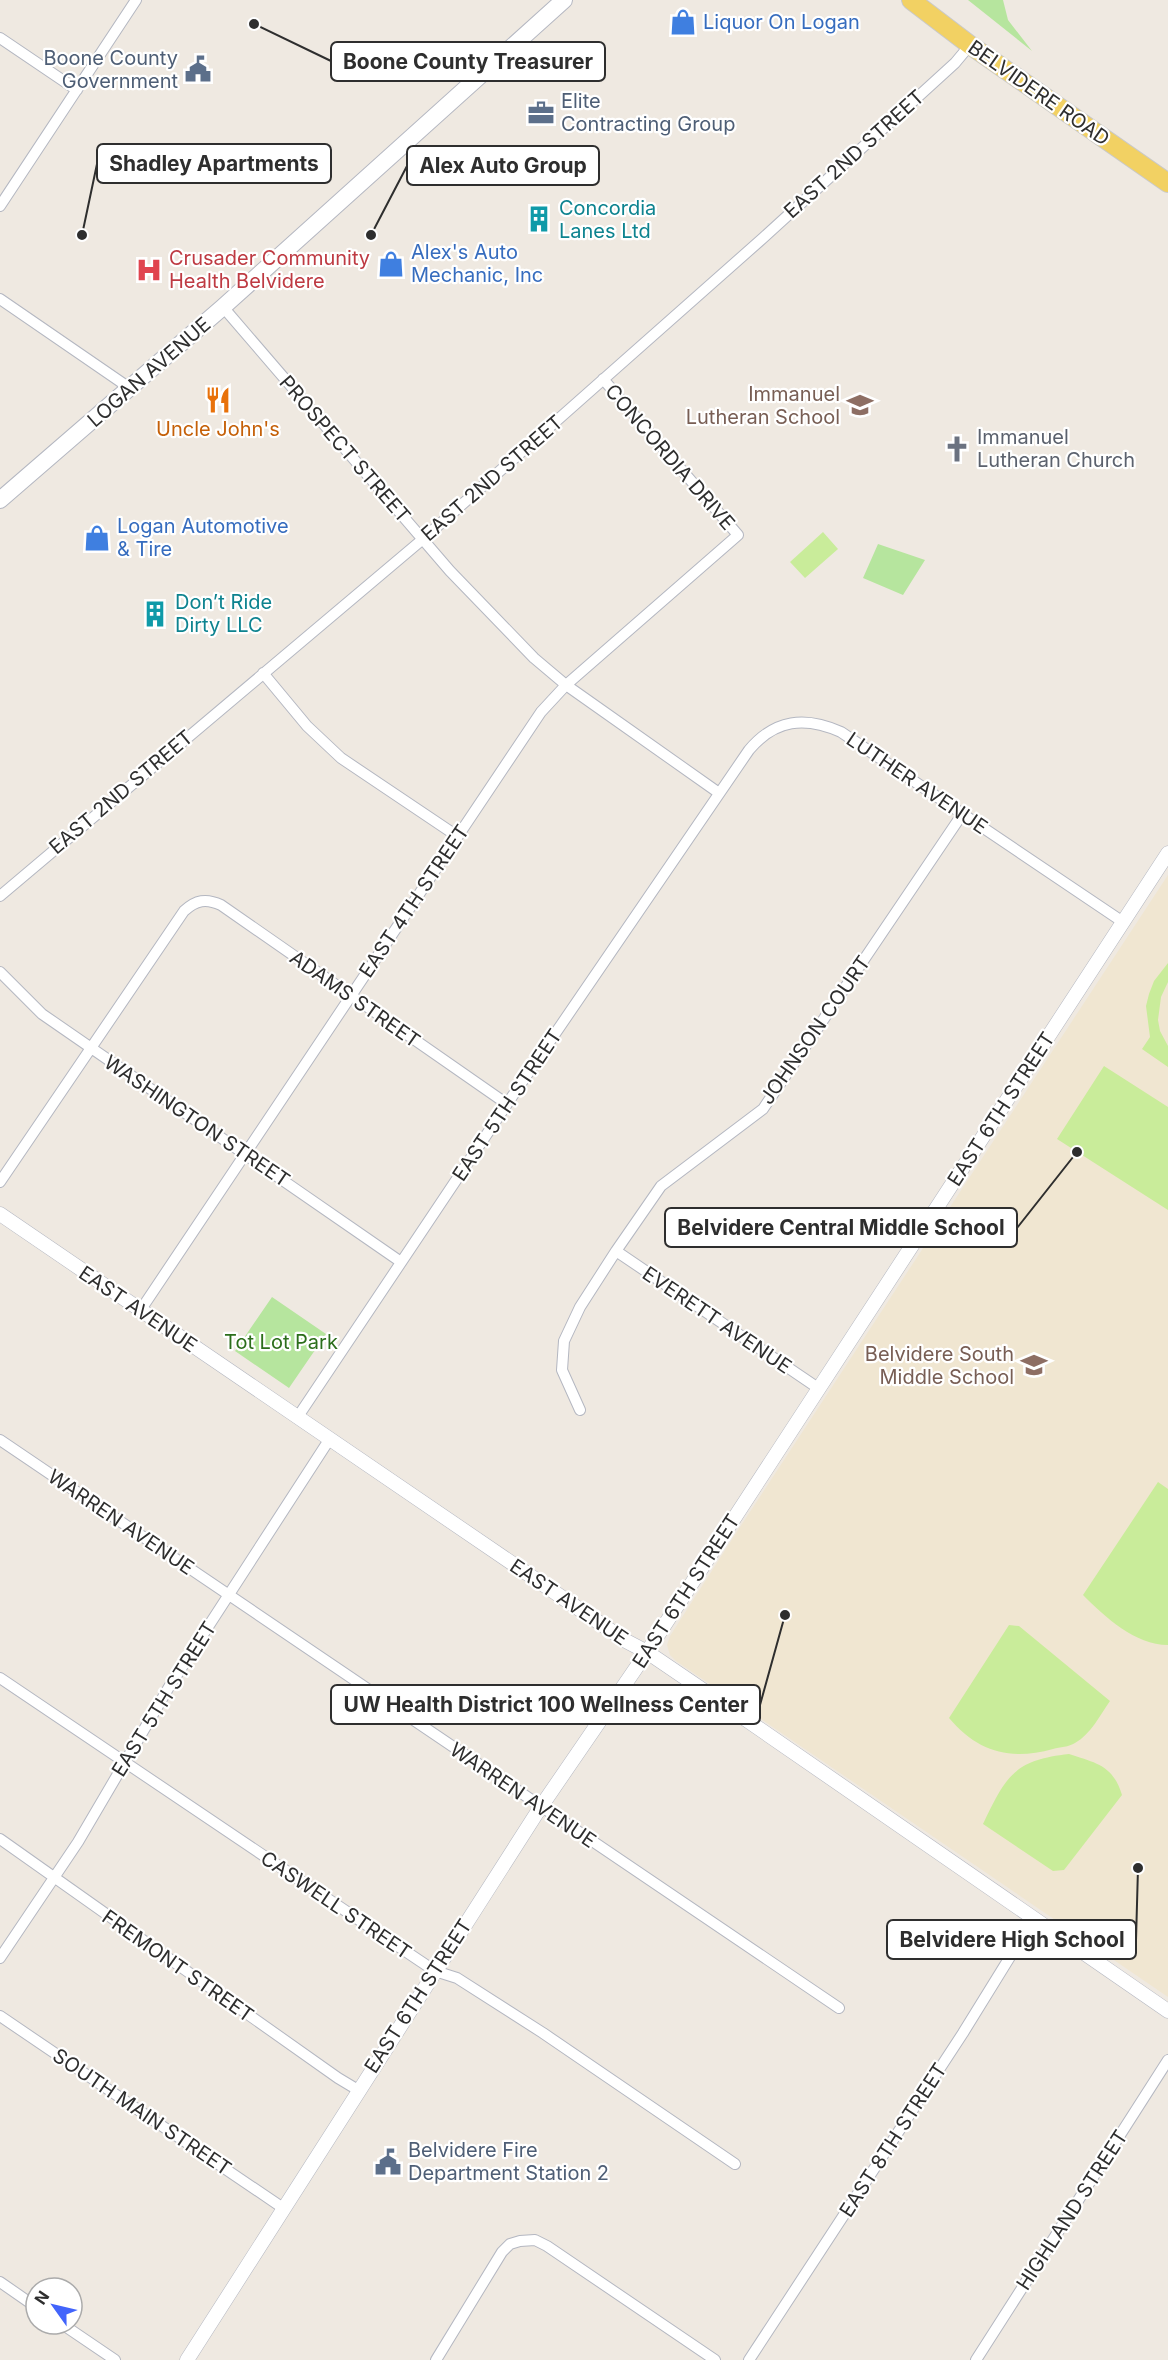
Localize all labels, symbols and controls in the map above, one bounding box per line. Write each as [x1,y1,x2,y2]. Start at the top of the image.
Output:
shop icon: Liquor On Logan [668,7,698,37]
place label: Liquor On Logan [703,10,860,34]
street label: BELVIDERE ROAD [964,35,1114,151]
callout: Boone County Treasurer [331,42,605,81]
place label: Boone County Government [43,46,178,93]
text: Boone County Treasurer [343,49,594,74]
public building icon: Boone County Government [183,54,213,84]
street label: EAST 2ND STREET [779,85,929,223]
place label: Elite Contracting Group [561,89,735,136]
office icon: Elite Contracting Group [526,98,556,128]
callout: Shadley Apartments [97,144,331,183]
callout: Alex Auto Group [407,146,599,185]
text: Shadley Apartments [109,151,319,176]
text: Alex Auto Group [419,153,587,178]
place label: Concordia Lanes Ltd [559,196,656,243]
building icon: Concordia Lanes Ltd [524,204,554,234]
place label: Alex's Auto Mechanic, Inc [411,240,543,287]
place label: Crusader Community Health Belvidere [169,246,370,293]
shop icon: Alex's Auto Mechanic, Inc [376,249,406,279]
hospital icon: Crusader Community Health Belvidere [134,255,164,285]
street label: LOGAN AVENUE [83,312,215,432]
street label: PROSPECT STREET [275,370,415,528]
street label: CONCORDIA DRIVE [600,379,740,535]
place label: Immanuel Lutheran School [686,382,840,429]
restaurant icon: Uncle John's [203,385,233,415]
school or university icon: Immanuel Lutheran School [845,390,875,420]
street label: EAST 2ND STREET [416,410,568,546]
place label: Uncle John's [156,417,280,441]
place label: Immanuel Lutheran Church [977,425,1135,472]
church icon: Immanuel Lutheran Church [942,434,972,464]
place label: Logan Automotive & Tire [117,514,289,561]
shop icon: Logan Automotive & Tire [82,523,112,553]
place label: Don’t Ride Dirty LLC [175,590,272,637]
building icon: Don’t Ride Dirty LLC [140,599,170,629]
street label: EAST 2ND STREET [44,725,198,859]
street label: LUTHER AVENUE [842,727,992,839]
street label: EAST 4TH STREET [354,820,474,982]
street label: ADAMS STREET [285,945,425,1053]
street label: JOHNSON COURT [755,951,875,1109]
street label: EAST 5TH STREET [447,1024,567,1186]
street label: EAST 6TH STREET [942,1028,1060,1190]
street label: WASHINGTON STREET [100,1050,294,1192]
callout: Belvidere Central Middle School [665,1208,1017,1247]
text: Belvidere Central Middle School [677,1215,1005,1240]
street label: EAST AVENUE [74,1261,202,1357]
street label: EVERETT AVENUE [638,1261,796,1379]
park label: Tot Lot Park [224,1330,338,1354]
place label: Belvidere South Middle School [865,1342,1014,1389]
school or university icon: Belvidere South Middle School [1019,1350,1049,1380]
street label: WARREN AVENUE [43,1464,199,1580]
street label: EAST 6TH STREET [627,1510,745,1672]
street label: EAST AVENUE [505,1554,633,1650]
street label: EAST 5TH STREET [107,1617,221,1781]
callout: UW Health District 100 Wellness Center [331,1685,760,1724]
text: UW Health District 100 Wellness Center [344,1692,749,1717]
street label: WARREN AVENUE [445,1737,601,1853]
street label: CASWELL STREET [256,1846,416,1964]
street label: FREMONT STREET [98,1905,258,2027]
street label: EAST 6TH STREET [359,1915,477,2077]
callout: Belvidere High School [887,1920,1136,1959]
text: Belvidere High School [899,1927,1125,1952]
street label: SOUTH MAIN STREET [48,2043,236,2181]
street label: EAST 8TH STREET [834,2059,952,2221]
street label: HIGHLAND STREET [1011,2126,1133,2294]
place label: Belvidere Fire Department Station 2 [408,2138,609,2185]
public building icon: Belvidere Fire Department Station 2 [373,2147,403,2177]
north arrow [24,2276,84,2336]
text: N [30,2287,53,2308]

